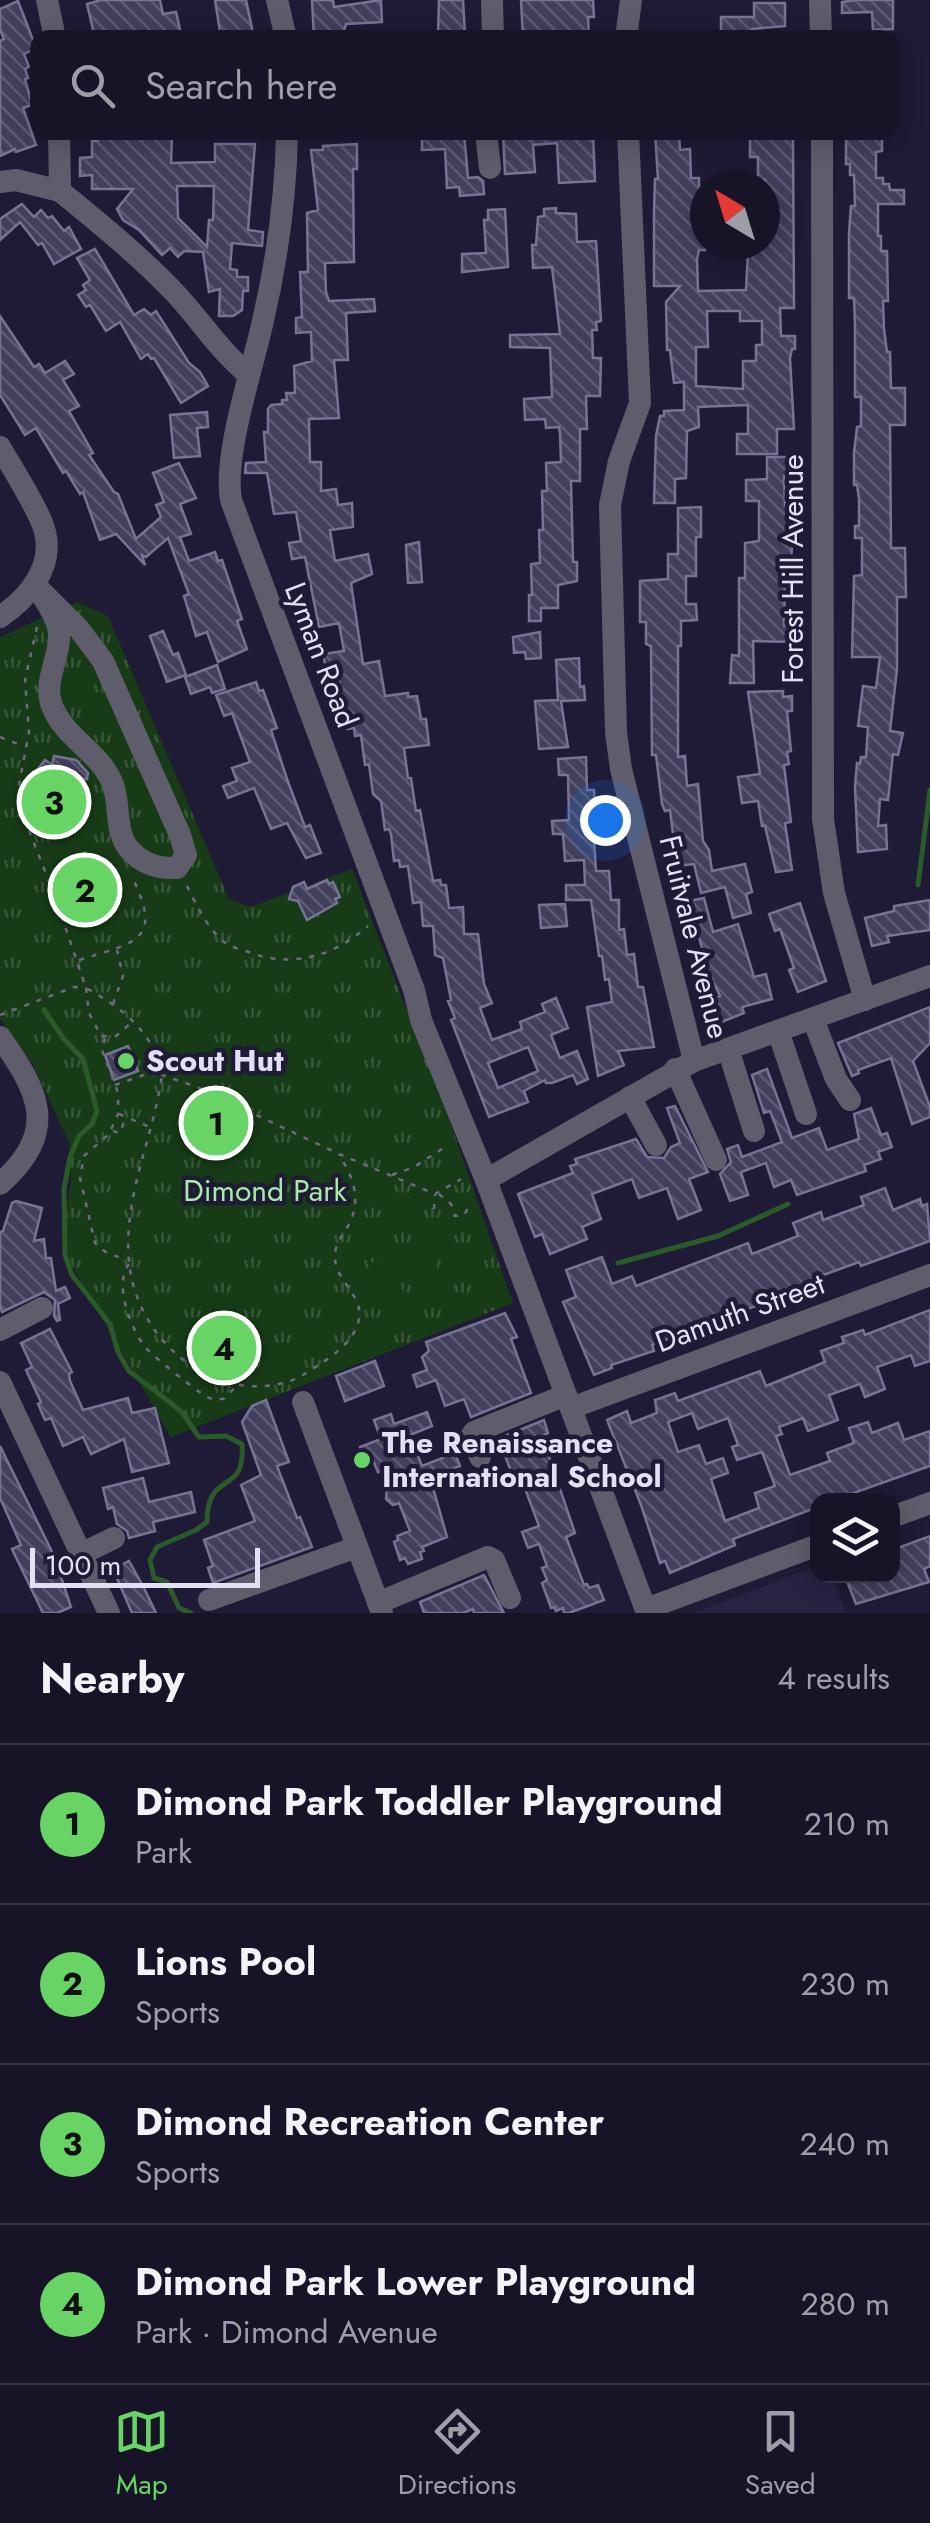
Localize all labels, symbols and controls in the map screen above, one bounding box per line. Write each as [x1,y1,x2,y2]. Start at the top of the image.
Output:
search box [30,30,900,140]
icon: search [65,58,120,113]
text: Search here [145,58,337,113]
north arrow [690,170,780,260]
street label: Forest Hill Avenue [771,454,814,684]
street label: Lyman Road [274,576,369,734]
pin: 3 [22,764,86,840]
your location [580,795,631,846]
street label: Fruitvale Avenue [648,831,740,1043]
pin: 2 [52,852,118,928]
place label: Scout Hut [146,1039,284,1082]
marker: Scout Hut [115,1050,137,1072]
pin: 1 [184,1086,248,1160]
park label: Dimond Park [183,1169,347,1212]
street label: Damuth Street [649,1262,831,1363]
pin: 4 [192,1310,256,1386]
place label: The Renaissance International School [382,1421,662,1498]
marker: The Renaissance International School [351,1449,373,1471]
map controls [810,1493,900,1583]
button: layers [810,1493,900,1583]
scale bar [30,1543,260,1588]
text: 100 m [45,1545,121,1586]
text: Nearby [40,1648,184,1709]
text: 4 results [777,1655,890,1701]
text: Dimond Park Toddler Playground [135,1774,723,1829]
text: 1 [64,1801,81,1847]
text: 210 m [804,1801,890,1847]
text: Park [135,1829,192,1875]
text: Lions Pool [135,1934,316,1989]
text: 2 [62,1961,83,2007]
text: 230 m [801,1961,890,2007]
text: Sports [135,1989,220,2035]
text: Dimond Recreation Center [135,2094,604,2149]
text: 3 [63,2121,82,2167]
text: 240 m [799,2121,890,2167]
text: Sports [135,2149,220,2195]
text: Dimond Park Lower Playground [135,2254,696,2309]
text: 4 [61,2281,84,2327]
text: 280 m [801,2281,890,2327]
text: Park · Dimond Avenue [135,2309,438,2355]
tab: Map [114,2404,169,2505]
tab: Directions [398,2404,516,2505]
tab: Saved [745,2404,816,2505]

